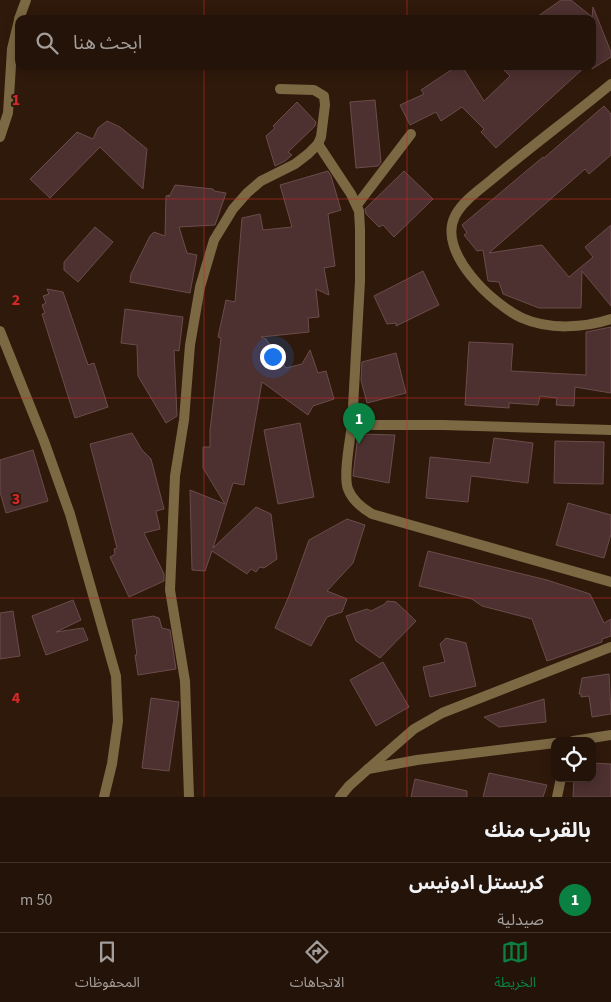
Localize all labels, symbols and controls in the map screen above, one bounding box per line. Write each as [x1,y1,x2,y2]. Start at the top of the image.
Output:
search box [15,15,596,70]
icon: search [33,29,61,57]
text: ابحث هنا [73,30,142,57]
text: 1 [12,89,20,111]
text: 2 [12,289,20,311]
your location [260,344,286,370]
pin: 1 [343,403,375,444]
text: 3 [12,488,20,510]
text: 4 [12,687,21,709]
map controls [551,737,596,782]
button: locate [551,737,596,782]
text: بالقرب منك [484,815,591,845]
text: كريستل ادونيس [409,870,544,897]
text: 50 m [20,889,52,911]
text: 1 [571,889,579,911]
text: صيدلية [497,909,544,931]
tab: المحفوظات [75,938,140,997]
tab: الاتجاهات [290,938,344,997]
tab: الخريطة [494,938,536,997]

